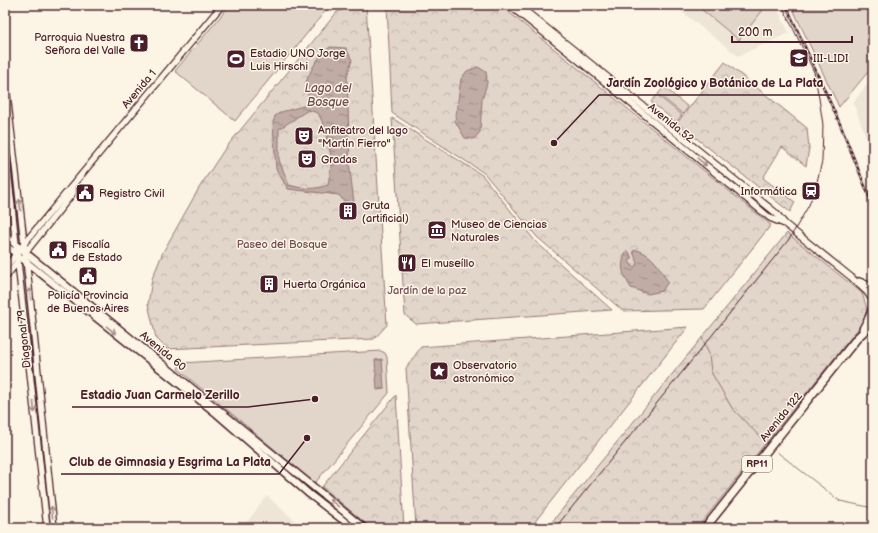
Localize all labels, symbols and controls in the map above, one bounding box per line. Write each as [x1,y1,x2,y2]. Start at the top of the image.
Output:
scale bar [732,18,852,44]
text: 200 m [738,25,772,40]
place label: Parroquia Nuestra Señora del Valle [34,31,125,57]
church icon: Parroquia Nuestra Señora del Valle [128,32,150,54]
place label: Estadio UNO Jorge Luis Hirschi [250,47,346,73]
school or university icon: III-LIDI [788,47,810,69]
sports icon: Estadio UNO Jorge Luis Hirschi [225,48,247,70]
place label: III-LIDI [813,52,849,65]
street label: Avenida 1 [119,67,159,111]
callout: Jardín Zoológico y Botánico de La Plata [599,71,832,95]
text: Jardín Zoológico y Botánico de La Plata [607,76,824,91]
water label: Lago del Bosque [305,81,353,110]
street label: Avenida 52 [645,101,697,146]
place label: Anfiteatro del lago "Martín Fierro" [318,124,408,150]
theatre icon: Anfiteatro del lago "Martín Fierro" [293,125,315,147]
theatre icon: Gradas [296,148,318,170]
place label: Gradas [321,153,358,166]
one-way arrow [697,158,708,166]
station icon: Informática [800,180,822,202]
public building icon: Registro Civil [74,182,96,204]
place label: Informática [741,185,797,198]
place label: Registro Civil [99,187,164,200]
one-way arrow [16,199,23,212]
place label: Gruta (artificial) [362,199,409,225]
building icon: Gruta (artificial) [337,200,359,222]
place label: Museo de Ciencias Naturales [451,218,547,244]
museum icon: Museo de Ciencias Naturales [426,219,448,241]
place label: Fiscalía de Estado [72,238,122,264]
park label: Paseo del Bosque [237,238,328,251]
public building icon: Fiscalía de Estado [47,239,69,261]
restaurant icon: El museíllo [396,252,418,274]
place label: El museíllo [421,257,475,270]
public building icon: Policía Provincia de Buenos Aires [77,265,99,287]
building icon: Huerta Orgánica [258,273,280,295]
place label: Huerta Orgánica [283,278,366,291]
park label: Jardín de la paz [388,284,467,297]
one-way arrow [26,288,33,301]
place label: Policía Provincia de Buenos Aires [47,289,129,315]
street label: Diagonal 79 [14,309,34,369]
one-way arrow [105,326,116,335]
street label: Avenida 60 [137,328,189,374]
place label: Observatorio astronómico [453,359,517,385]
place icon: Observatorio astronómico [428,360,450,382]
callout: Estadio Juan Carmelo Zerillo [72,383,248,407]
text: Estadio Juan Carmelo Zerillo [80,388,240,403]
street label: Avenida 122 [757,389,805,444]
one-way arrow [30,400,38,413]
callout: Club de Gimnasia y Esgrima La Plata [61,450,279,474]
text: Club de Gimnasia y Esgrima La Plata [69,455,271,470]
road number: RP11 [742,456,772,472]
one-way arrow [328,499,339,508]
one-way arrow [49,506,56,519]

